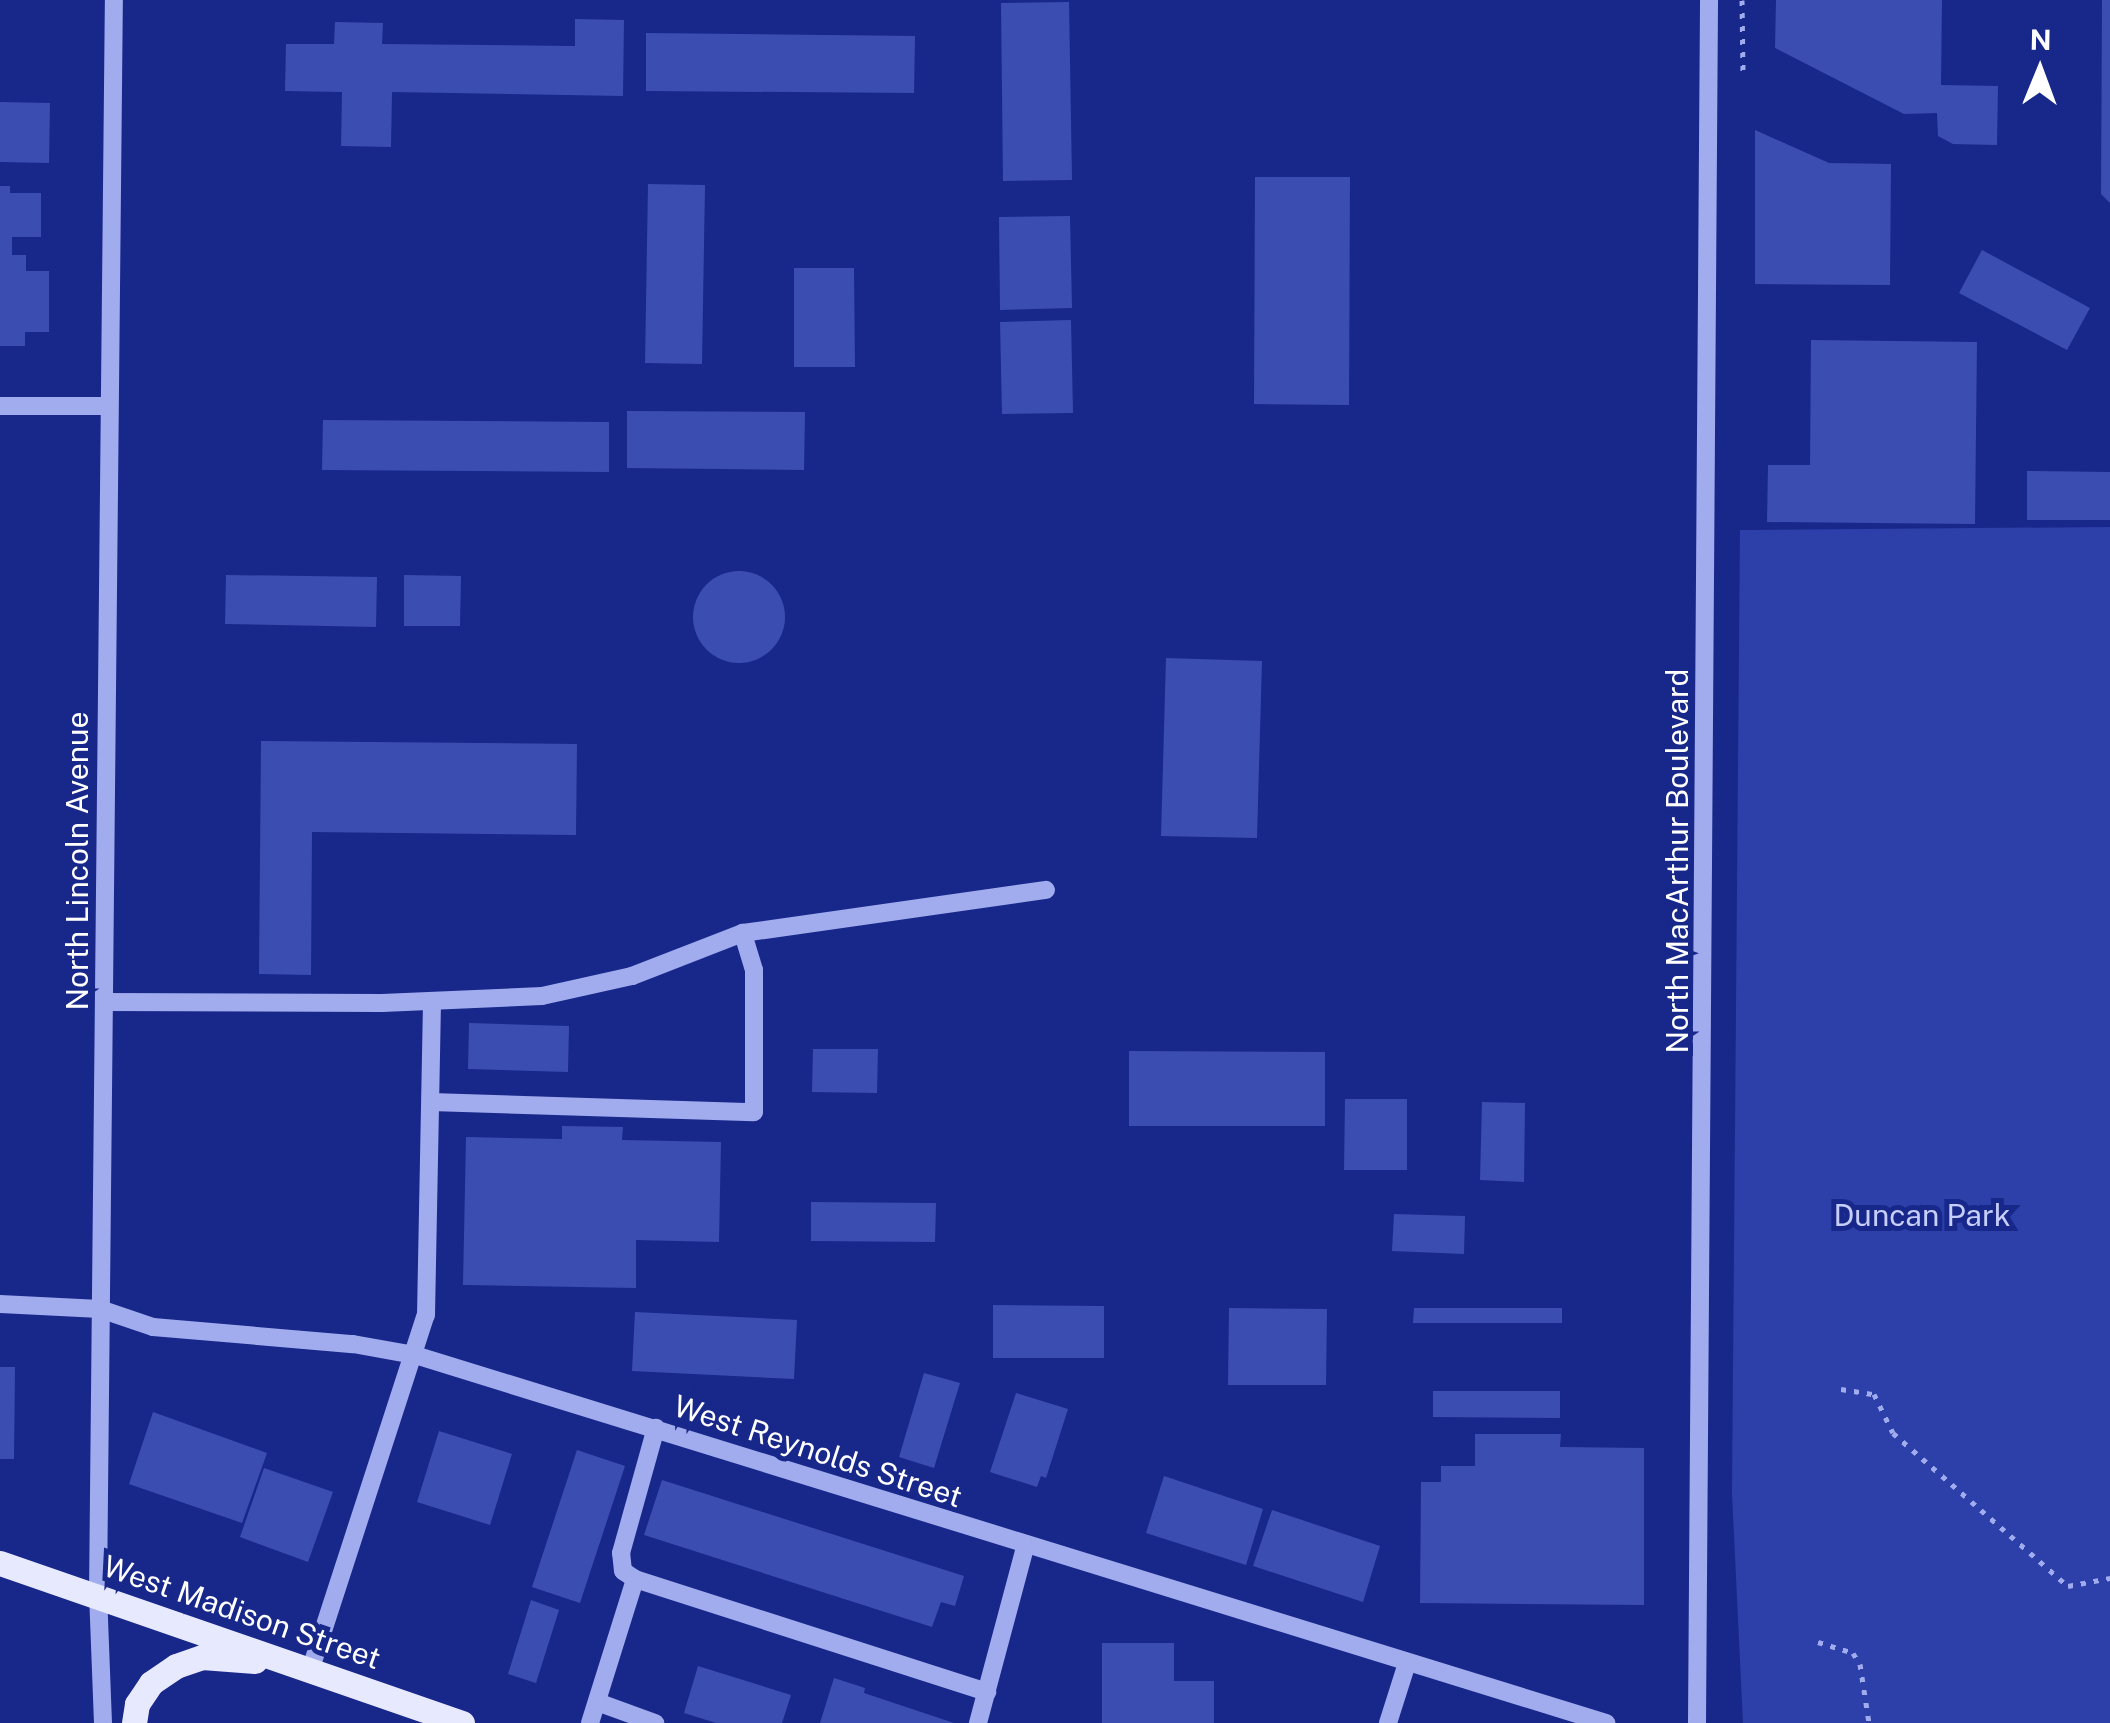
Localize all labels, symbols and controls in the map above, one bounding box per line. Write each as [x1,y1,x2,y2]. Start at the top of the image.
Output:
north arrow [1990,20,2090,120]
text: N [2029,23,2052,56]
street label: North MacArthur Boulevard [1659,669,1695,1053]
street label: North Lincoln Avenue [59,712,95,1010]
park label: Duncan Park [1833,1197,2011,1233]
street label: West Reynolds Street [669,1387,967,1515]
street label: West Madison Street [99,1548,385,1676]

